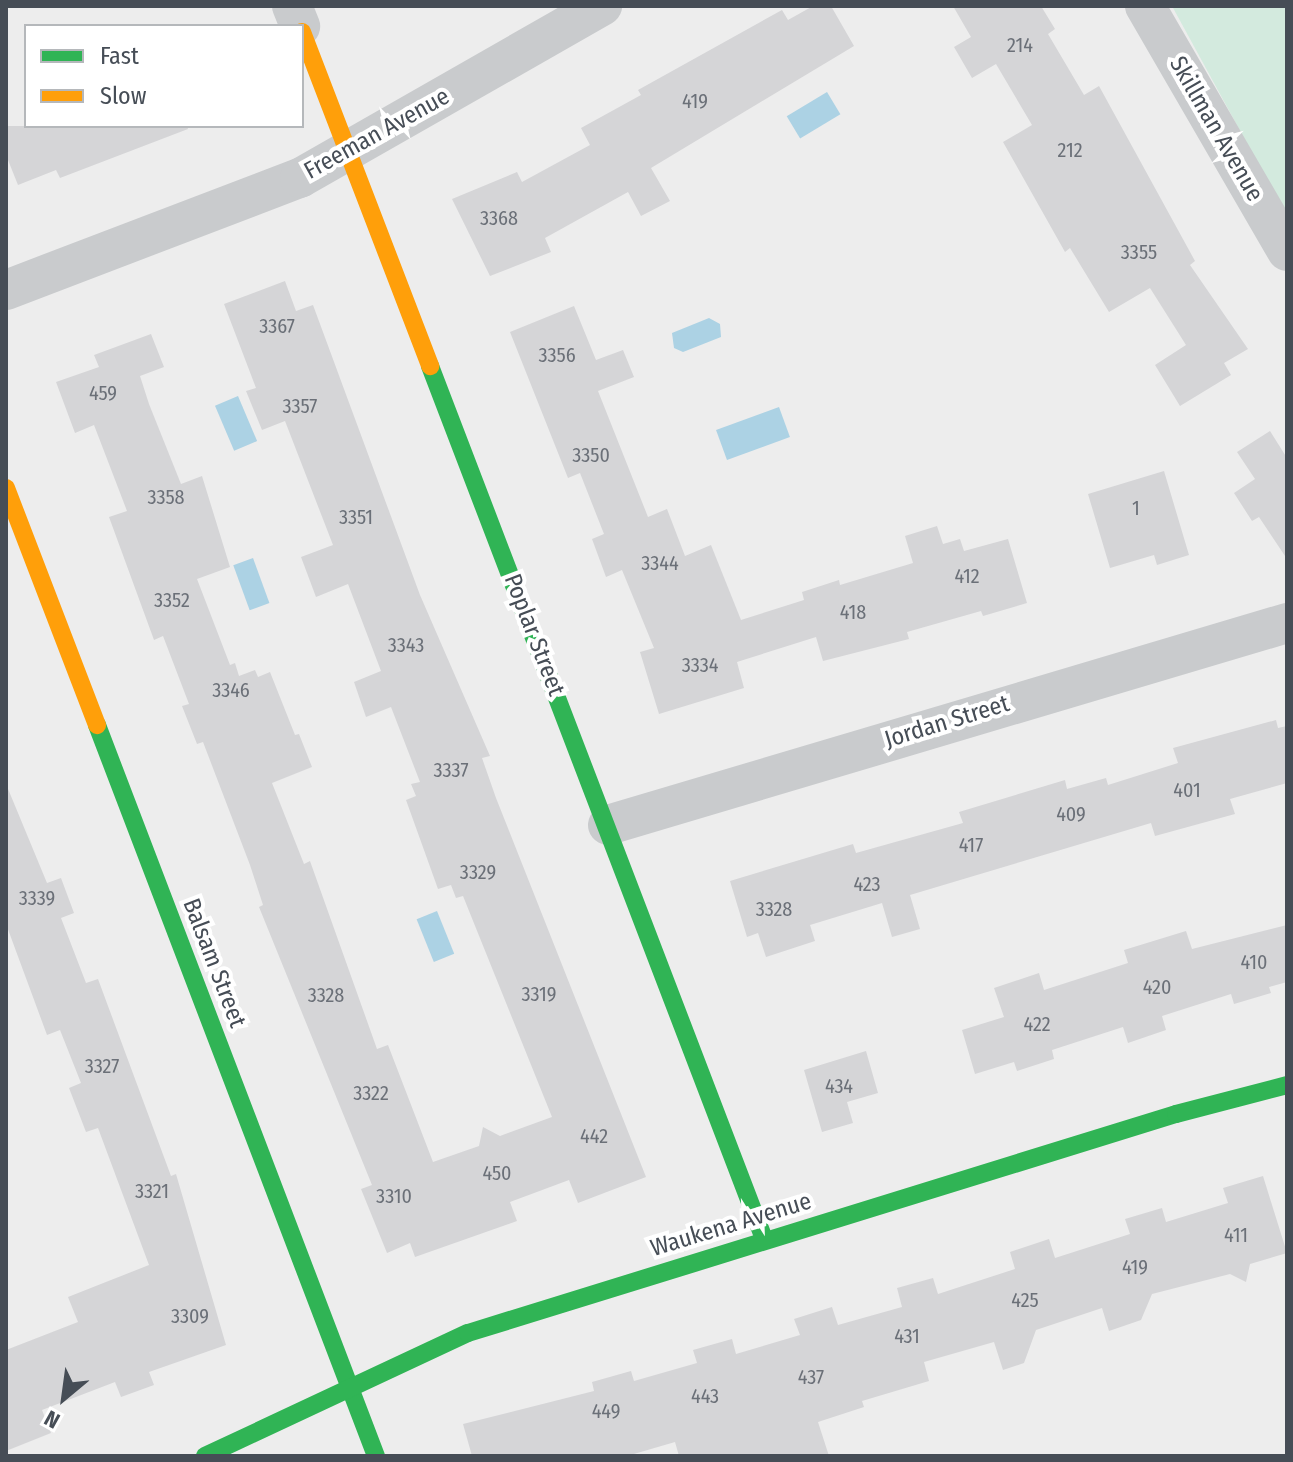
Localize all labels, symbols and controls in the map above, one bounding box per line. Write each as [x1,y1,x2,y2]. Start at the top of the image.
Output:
legend [24,24,304,128]
house number: 214 [1007,33,1033,57]
text: Fast [100,42,139,70]
street label: Skillman Avenue [1163,51,1269,207]
text: Slow [100,82,146,110]
street label: Freeman Avenue [299,82,455,186]
house number: 419 [682,89,708,113]
house number: 212 [1058,138,1082,162]
house number: 3368 [480,206,518,230]
house number: 3355 [1121,240,1157,264]
house number: 3367 [259,314,295,338]
house number: 3356 [538,343,576,367]
house number: 459 [89,381,117,405]
house number: 3357 [283,394,317,418]
house number: 3350 [572,443,610,467]
house number: 3358 [147,485,185,509]
house number: 1 [1132,496,1140,520]
house number: 3351 [339,505,373,529]
house number: 3344 [641,551,679,575]
house number: 412 [954,564,980,588]
street label: Poplar Street [498,570,570,700]
house number: 3352 [154,588,190,612]
house number: 418 [840,600,866,624]
house number: 3343 [388,633,424,657]
house number: 3334 [682,653,718,677]
house number: 3346 [212,678,250,702]
street label: Jordan Street [881,689,1013,755]
house number: 3337 [433,758,469,782]
house number: 401 [1173,778,1201,802]
house number: 409 [1056,802,1086,826]
house number: 417 [959,833,983,857]
house number: 3329 [460,860,496,884]
house number: 423 [853,872,881,896]
house number: 3339 [19,886,55,910]
street label: Balsam Street [176,894,252,1032]
house number: 3328 [756,897,792,921]
house number: 410 [1241,950,1267,974]
house number: 420 [1143,975,1171,999]
house number: 3319 [521,982,557,1006]
house number: 3328 [308,983,344,1007]
house number: 422 [1023,1012,1051,1036]
house number: 3327 [85,1054,119,1078]
house number: 434 [825,1074,853,1098]
house number: 3322 [353,1081,389,1105]
house number: 442 [580,1124,608,1148]
house number: 450 [482,1161,512,1185]
house number: 3321 [135,1179,169,1203]
house number: 3310 [376,1184,412,1208]
street label: Waukena Avenue [647,1187,815,1263]
house number: 411 [1224,1223,1248,1247]
house number: 419 [1122,1255,1148,1279]
house number: 425 [1011,1288,1039,1312]
house number: 3309 [171,1304,209,1328]
house number: 431 [894,1324,920,1348]
north arrow [24,1358,104,1438]
house number: 437 [798,1365,824,1389]
house number: 443 [691,1384,719,1408]
house number: 449 [592,1399,620,1423]
text: N [40,1404,64,1434]

